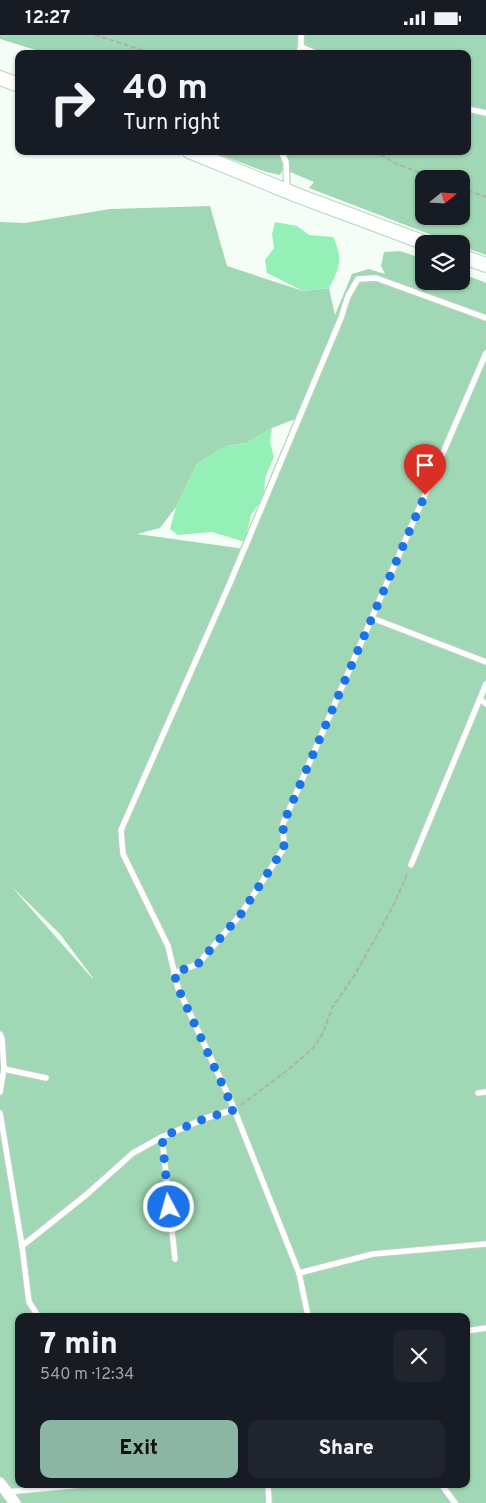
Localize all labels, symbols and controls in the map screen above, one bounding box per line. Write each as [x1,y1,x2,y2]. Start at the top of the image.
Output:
text: 12:27 [25,6,70,30]
text: 40 m [123,67,208,111]
icon: right [40,70,105,135]
text: Turn right [123,110,220,137]
north arrow [415,170,470,225]
map controls [415,170,470,290]
button: layers [415,235,470,290]
pin [404,444,446,495]
icon: arrive [411,451,439,479]
position arrow [142,1180,194,1232]
text: 7 min [40,1327,118,1364]
button: close [393,1330,445,1382]
text: 540 m · 12:34 [40,1365,134,1385]
button: Exit [40,1420,238,1478]
button: Share [248,1420,445,1478]

